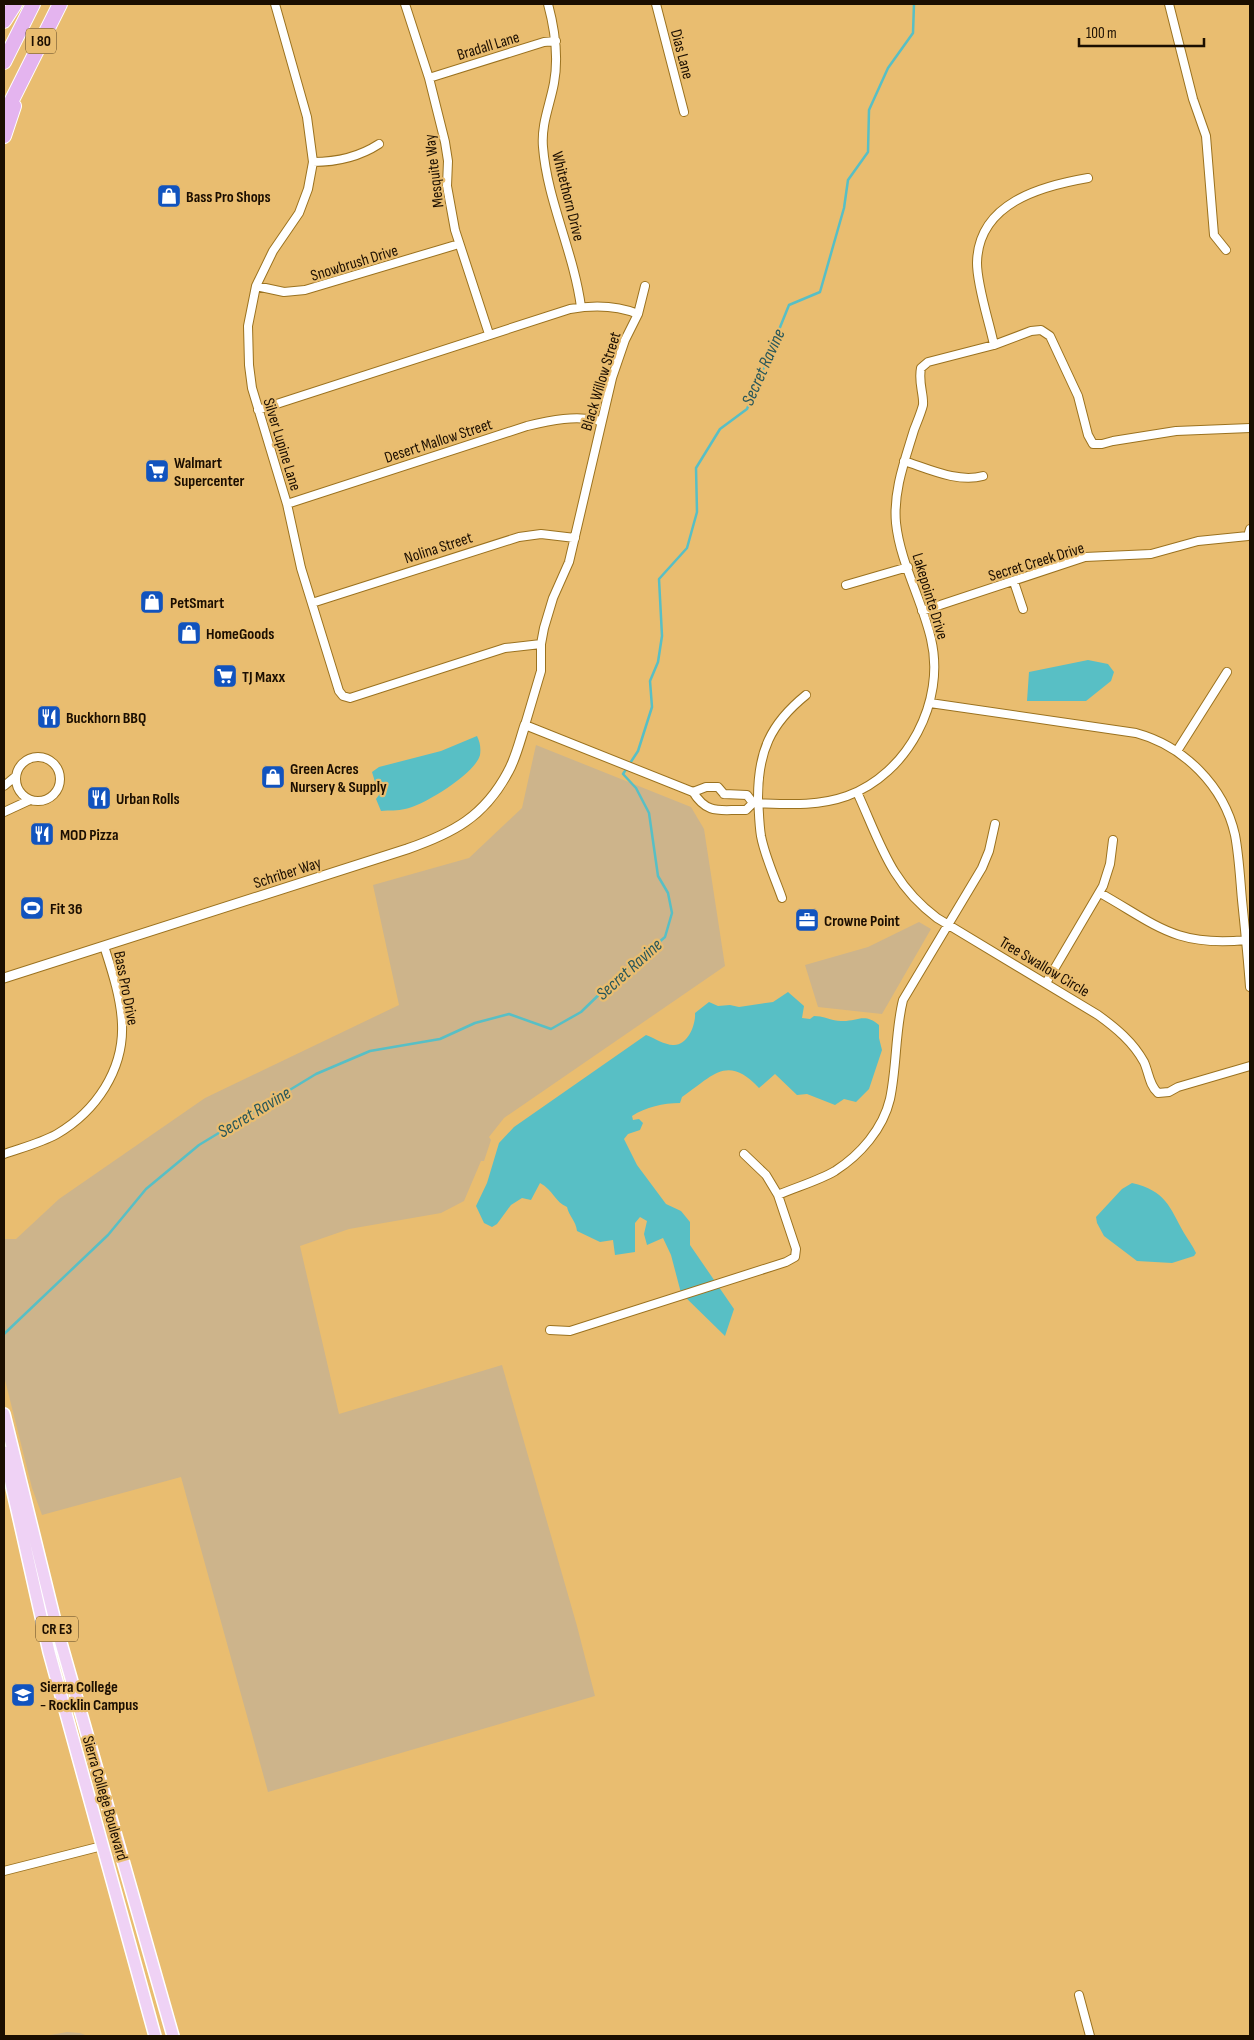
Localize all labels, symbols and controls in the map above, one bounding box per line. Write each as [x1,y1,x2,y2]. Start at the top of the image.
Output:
scale bar [1079,15,1204,47]
text: 100 m [1086,24,1117,43]
street label: Dias Lane [666,27,697,81]
road number: I 80 [26,28,56,54]
street label: Bradall Lane [455,28,522,65]
street label: Mesquite Way [421,133,448,209]
street label: Whitethorn Drive [547,150,588,243]
shop icon: Bass Pro Shops [156,183,182,209]
place label: Bass Pro Shops [186,188,271,207]
street label: Snowbrush Drive [309,241,400,286]
water label: Secret Ravine [737,326,790,409]
street label: Black Willow Street [577,330,626,433]
street label: Silver Lupine Lane [258,396,305,493]
street label: Desert Mallow Street [382,415,495,468]
place label: Walmart Supercenter [174,454,245,491]
supermarket icon: Walmart Supercenter [144,458,170,484]
street label: Nolina Street [402,528,475,568]
street label: Secret Creek Drive [986,539,1087,586]
street label: Lakepointe Drive [907,551,952,642]
shop icon: PetSmart [139,589,165,615]
place label: PetSmart [170,594,224,613]
shop icon: HomeGoods [176,620,202,646]
place label: HomeGoods [206,625,274,644]
supermarket icon: TJ Maxx [212,663,238,689]
place label: TJ Maxx [242,668,285,687]
restaurant icon: Buckhorn BBQ [36,704,62,730]
place label: Buckhorn BBQ [66,709,146,728]
place label: Green Acres Nursery & Supply [290,760,387,797]
shop icon: Green Acres Nursery & Supply [260,764,286,790]
restaurant icon: Urban Rolls [86,785,112,811]
place label: Urban Rolls [116,790,180,809]
restaurant icon: MOD Pizza [29,821,55,847]
place label: MOD Pizza [60,826,119,845]
street label: Schriber Way [251,854,324,893]
sports icon: Fit 36 [19,895,45,921]
place label: Fit 36 [50,900,82,919]
office icon: Crowne Point [794,907,820,933]
place label: Crowne Point [824,912,900,931]
street label: Tree Swallow Circle [996,933,1093,1002]
water label: Secret Ravine [592,934,667,1004]
street label: Bass Pro Drive [109,949,142,1027]
water label: Secret Ravine [214,1082,295,1142]
road number: CR E3 [36,1616,78,1642]
place label: Sierra College - Rocklin Campus [40,1678,138,1715]
school or university icon: Sierra College - Rocklin Campus [10,1682,36,1708]
street label: Sierra College Boulevard [78,1734,131,1863]

